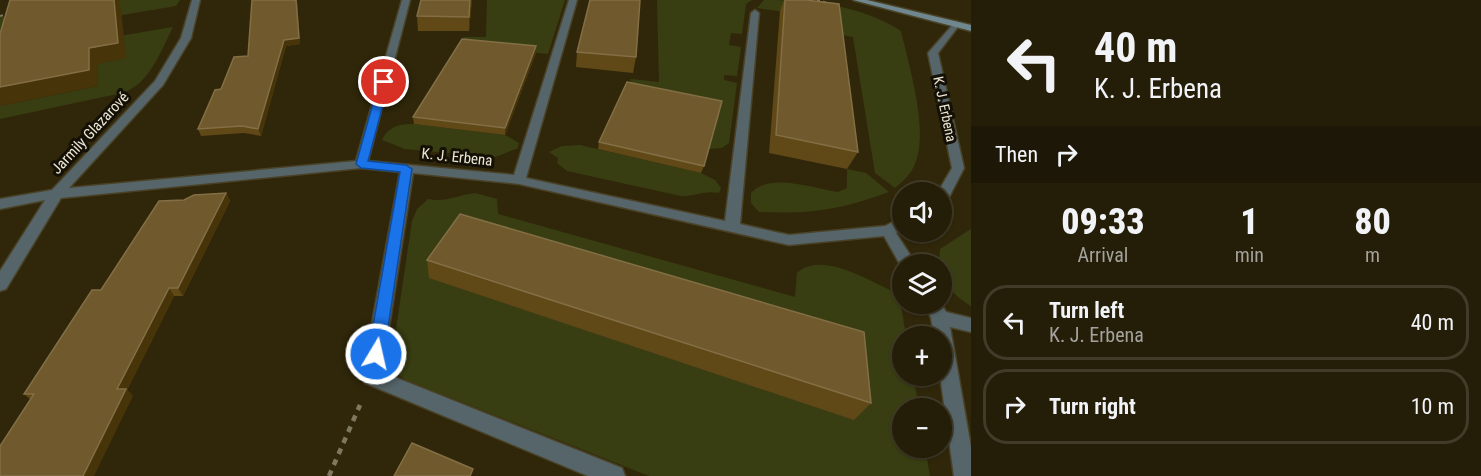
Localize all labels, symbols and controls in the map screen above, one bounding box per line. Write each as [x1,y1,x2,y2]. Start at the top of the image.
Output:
text: 40 m [1094,23,1177,72]
icon: left [995,24,1073,102]
pin [358,56,409,107]
icon: arrive [367,65,400,98]
text: K. J. Erbena [1094,73,1222,105]
street label: K. J. Erbena [930,75,960,143]
street label: Jarmily Glazarové [47,88,133,178]
icon: right [1050,138,1083,171]
text: Then [995,142,1038,167]
street label: K. J. Erbena [421,144,493,170]
map controls [892,182,952,458]
button: sound [892,182,952,242]
text: 09:33 [1061,201,1145,243]
text: 1 [1240,201,1259,243]
text: 80 [1354,201,1391,243]
text: Arrival [1077,243,1128,267]
text: min [1235,243,1264,267]
text: m [1365,243,1380,267]
button: layers [892,254,952,314]
text: Turn left [1049,298,1124,323]
icon: left [998,306,1031,339]
text: 40 m [1411,310,1454,335]
position arrow [344,322,408,386]
text: K. J. Erbena [1049,323,1144,347]
button: + [892,326,952,386]
icon: right [998,390,1031,423]
text: Turn right [1049,394,1136,419]
text: 10 m [1411,394,1454,419]
button: − [892,398,952,458]

